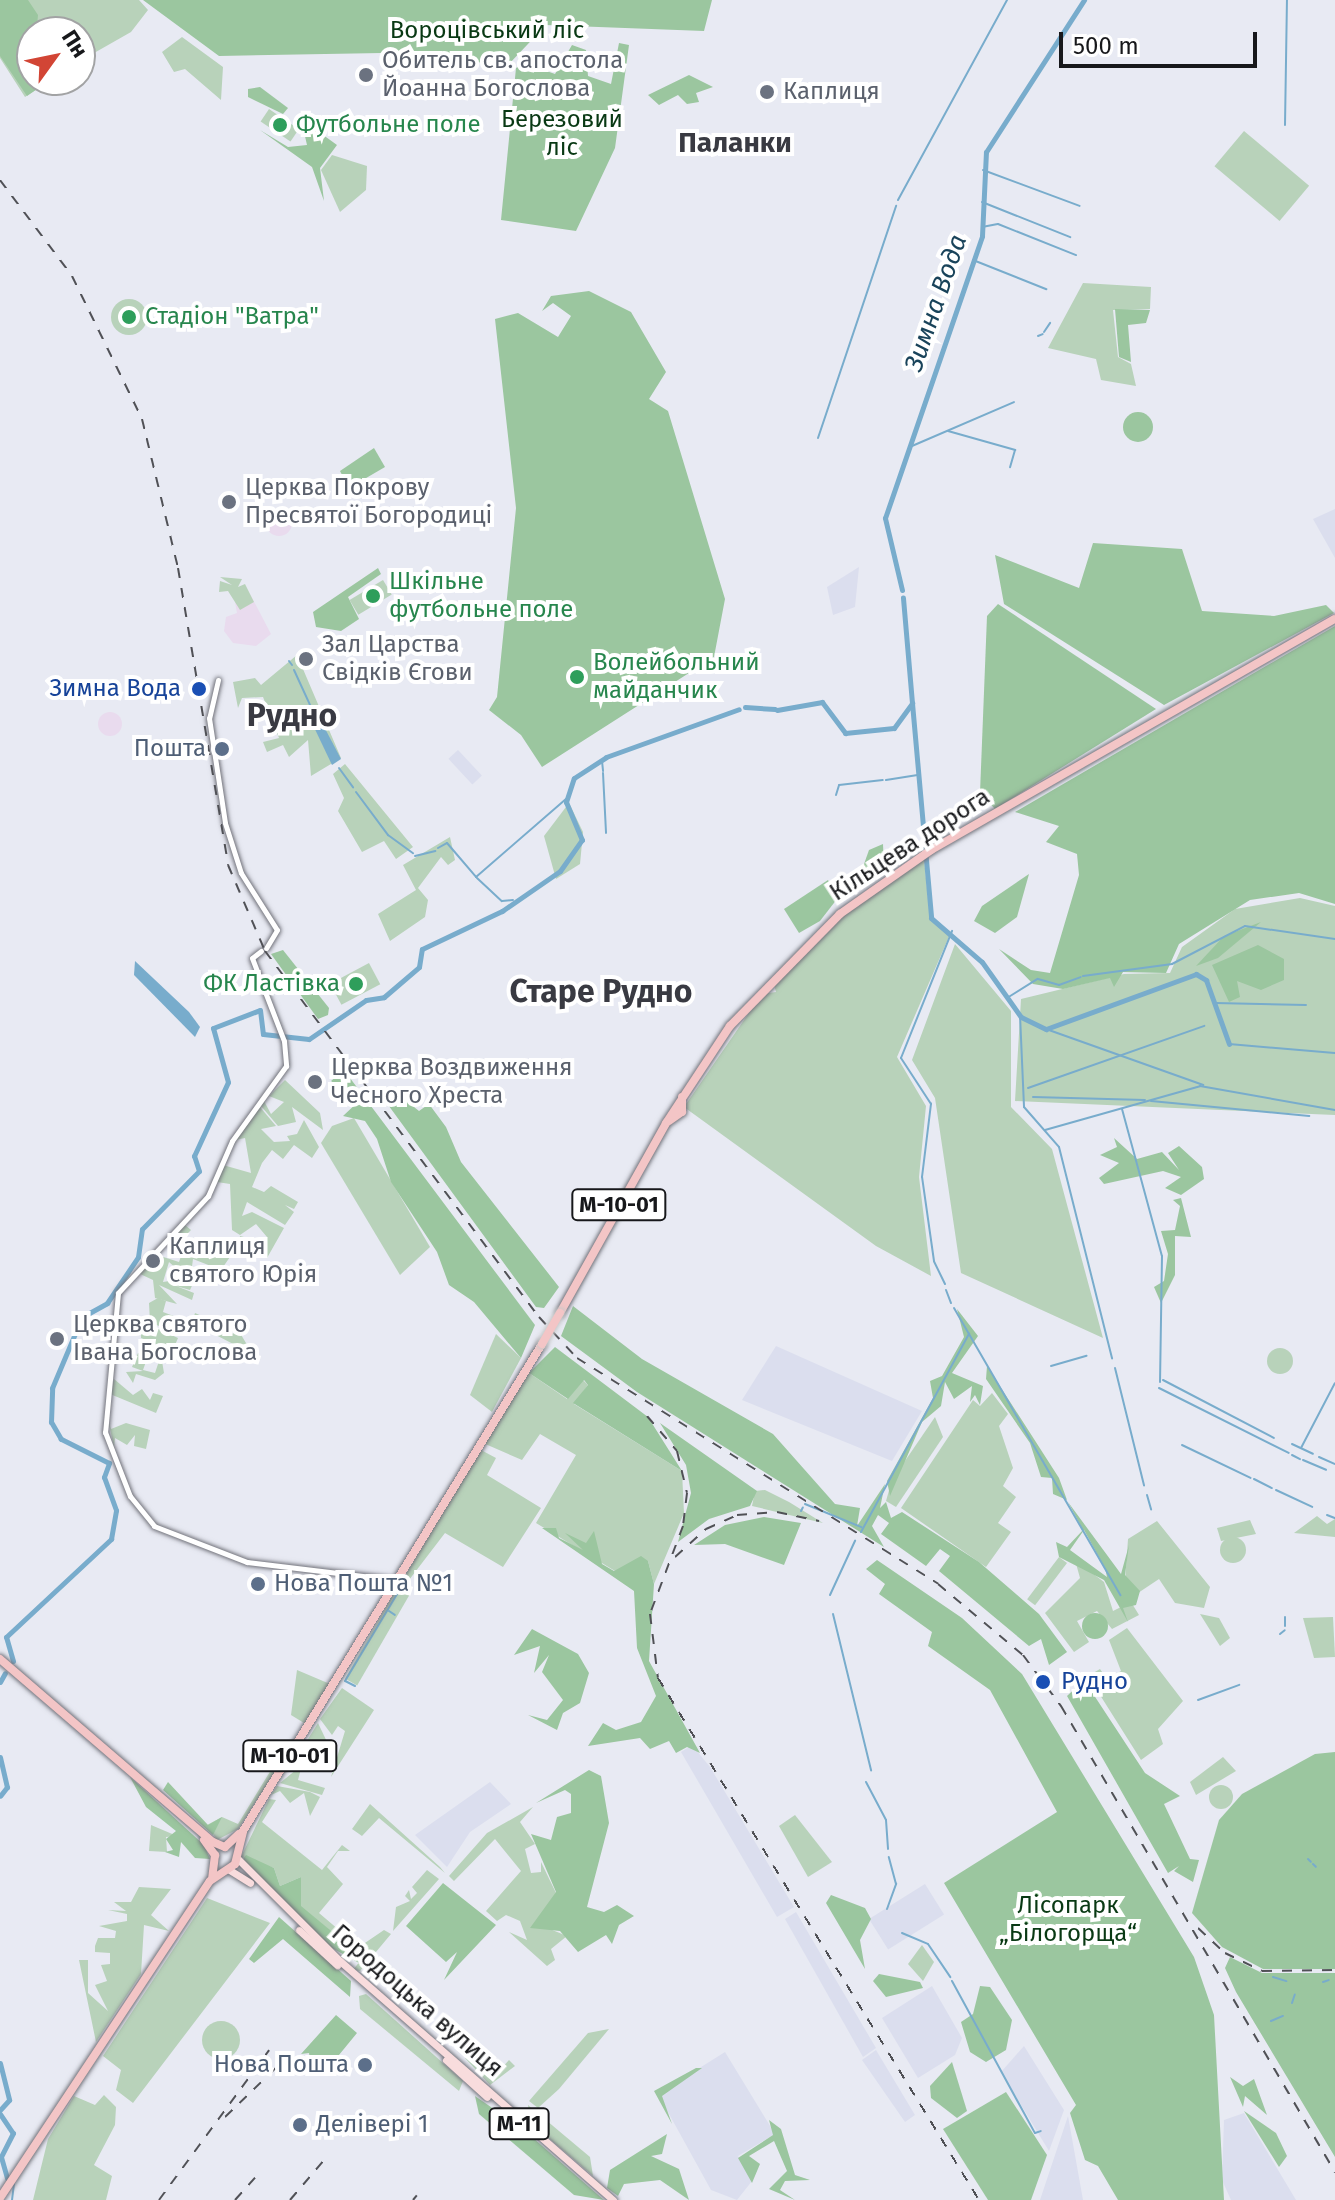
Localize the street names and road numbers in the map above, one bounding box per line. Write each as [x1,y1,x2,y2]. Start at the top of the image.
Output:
street label: Кільцева дорога [825,783,995,907]
road number: М-10-01 [571,1187,667,1223]
road number: М-10-01 [242,1738,338,1774]
street label: Городоцька вулиця [326,1919,508,2083]
road number: М-11 [487,2106,551,2142]

